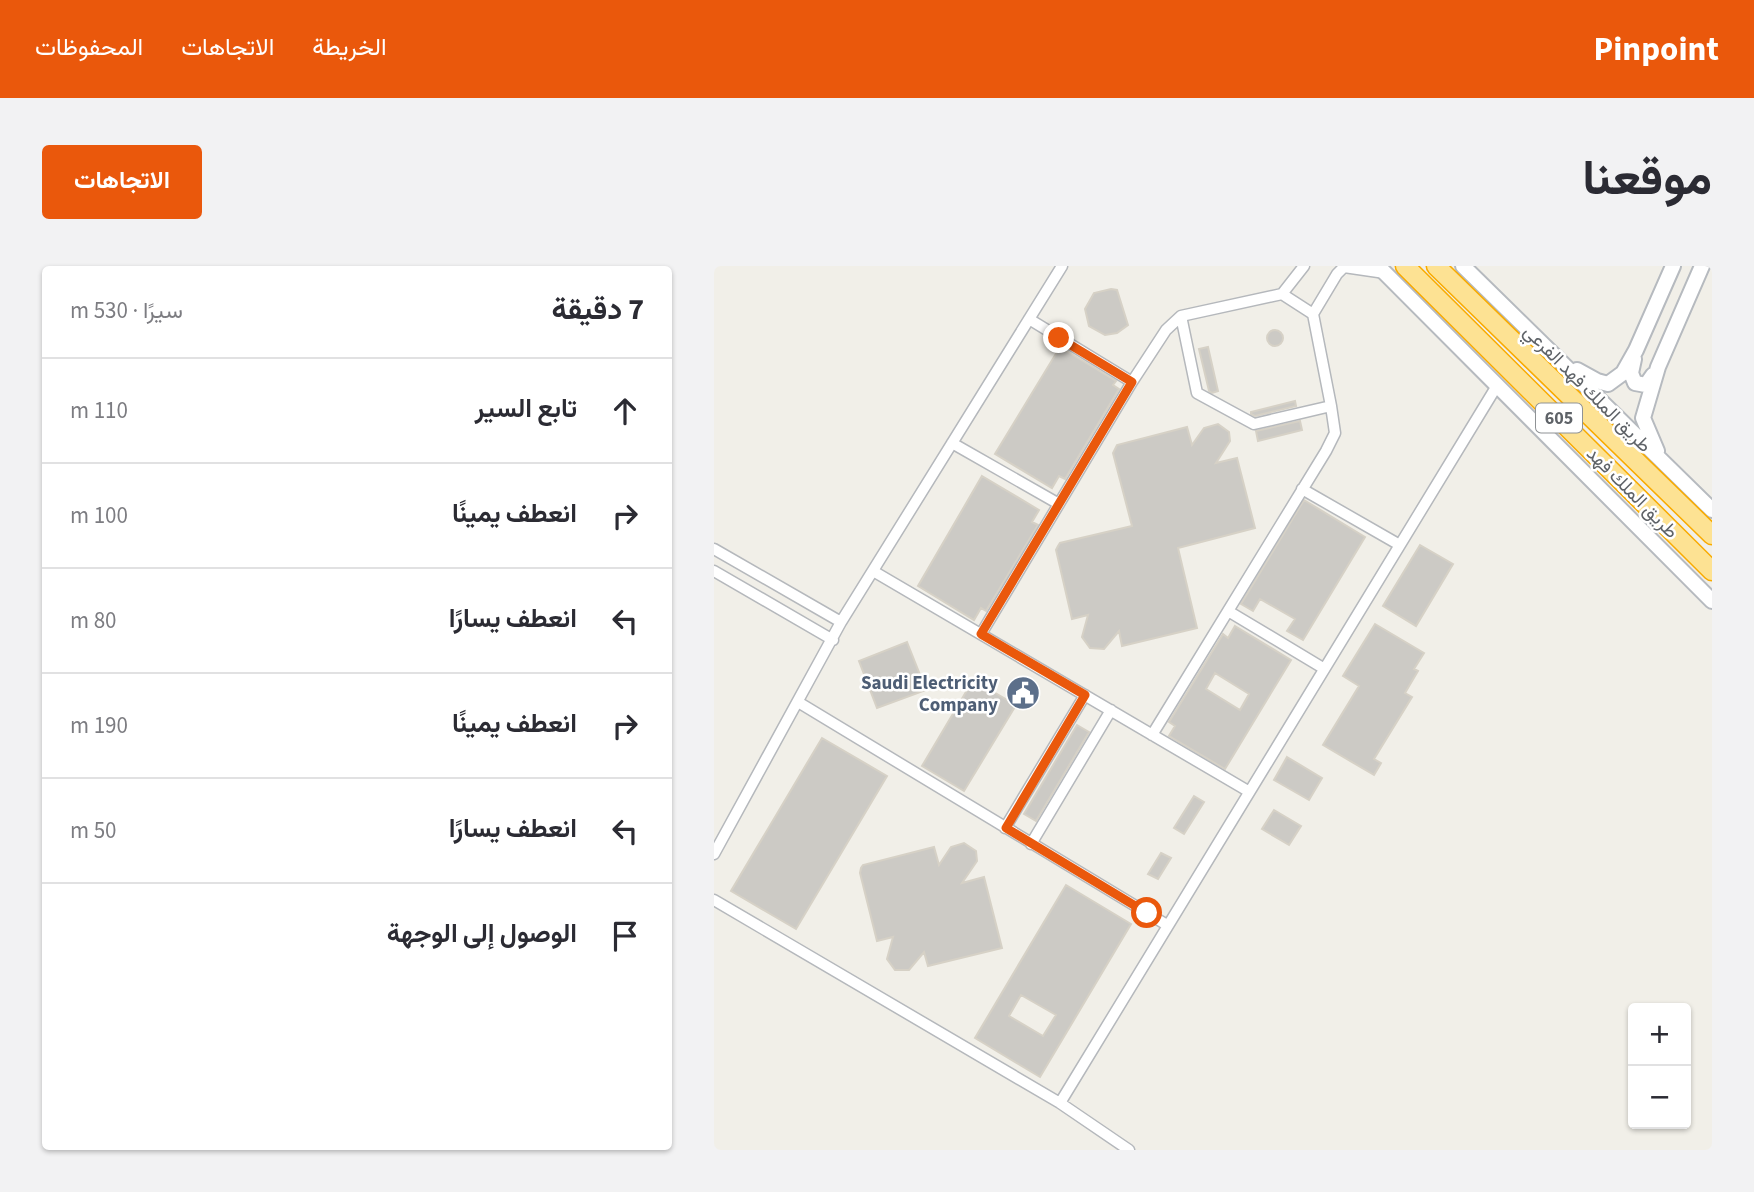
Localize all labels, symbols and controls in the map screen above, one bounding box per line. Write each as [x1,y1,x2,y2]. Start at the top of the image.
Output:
text: Pinpoint [1594,26,1719,73]
text: المحفوظات [35,30,143,65]
text: الاتجاهات [181,30,274,65]
text: الخريطة [312,30,387,65]
text: موقعنا [1582,144,1712,214]
button: الاتجاهات [42,145,202,219]
text: 7 دقيقة [551,288,644,331]
text: سيرًا · 530 m [70,294,183,327]
street label: طريق الملك فهد الفرعي [1516,319,1657,460]
route end [1043,322,1074,353]
text: تابع السير [475,390,577,427]
icon: ahead [606,392,644,430]
text: 110 m [70,394,128,427]
road number: 605 [1536,404,1582,433]
street label: طريق الملك فهد [1580,441,1684,545]
text: انعطف يمينًا [452,495,577,532]
icon: right [606,497,644,535]
text: 100 m [70,499,128,532]
text: انعطف يسارًا [449,600,577,637]
icon: left [606,602,644,640]
text: 80 m [70,604,117,637]
place label: Saudi Electricity Company [861,670,998,719]
public building icon: Saudi Electricity Company [1004,674,1042,712]
text: انعطف يمينًا [452,705,577,742]
icon: right [606,707,644,745]
text: 190 m [70,709,128,742]
text: انعطف يسارًا [449,810,577,847]
icon: left [606,812,644,850]
text: 50 m [70,814,117,847]
route start [1131,897,1162,928]
text: الوصول إلى الوجهة [387,915,577,952]
icon: arrive [606,917,644,955]
map controls [1628,1003,1691,1129]
button: + [1628,1003,1691,1066]
button: − [1628,1066,1691,1129]

